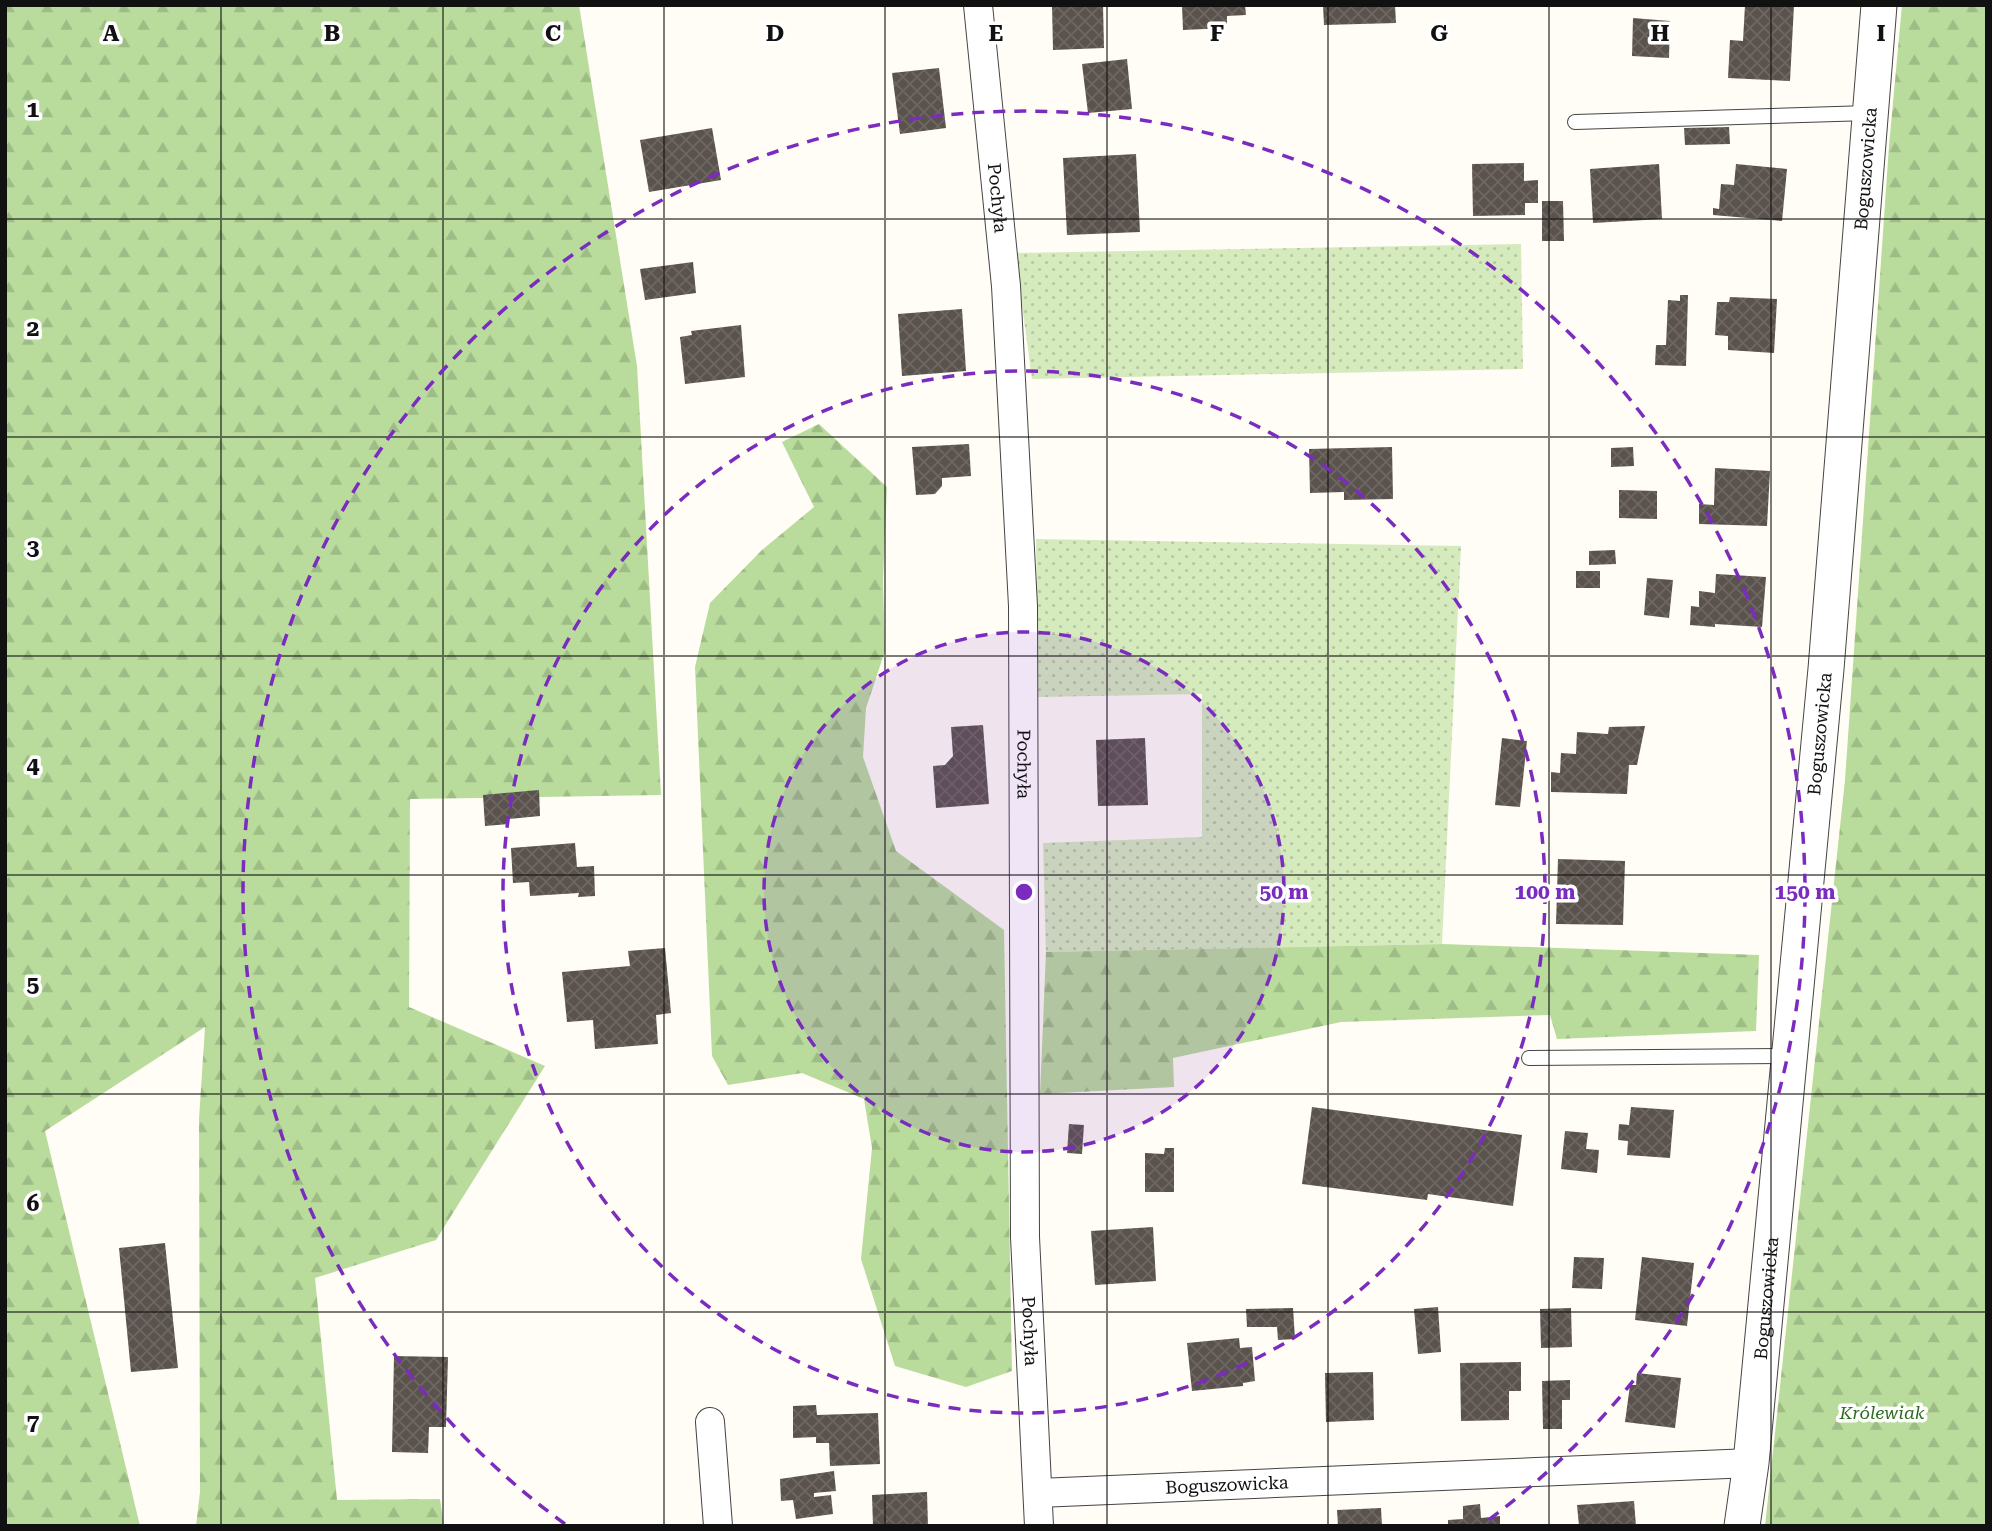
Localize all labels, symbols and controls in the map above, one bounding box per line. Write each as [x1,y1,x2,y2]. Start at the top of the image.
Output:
text: A [103,20,120,47]
text: B [324,20,340,47]
text: C [545,20,561,47]
text: D [766,20,784,47]
text: E [989,20,1003,47]
text: F [1210,20,1224,47]
text: G [1430,20,1448,47]
text: H [1651,20,1670,47]
text: I [1876,20,1886,47]
text: 1 [27,96,40,123]
street label: Boguszowicka [1850,106,1881,231]
street label: Pochyła [984,162,1012,234]
text: 2 [27,315,39,342]
text: 3 [27,534,40,561]
street label: Boguszowicka [1803,671,1836,796]
street label: Pochyła [1013,729,1035,799]
text: 4 [27,752,40,779]
centre of rings [1012,880,1036,904]
text: 50 m [1259,880,1309,904]
text: 100 m [1515,880,1575,904]
text: 150 m [1775,880,1835,904]
text: 5 [27,971,40,998]
text: 6 [27,1190,40,1217]
street label: Boguszowicka [1750,1236,1782,1361]
street label: Pochyła [1018,1296,1042,1367]
park label: Królewiak [1839,1402,1925,1423]
text: 7 [27,1409,40,1436]
street label: Boguszowicka [1165,1471,1289,1498]

